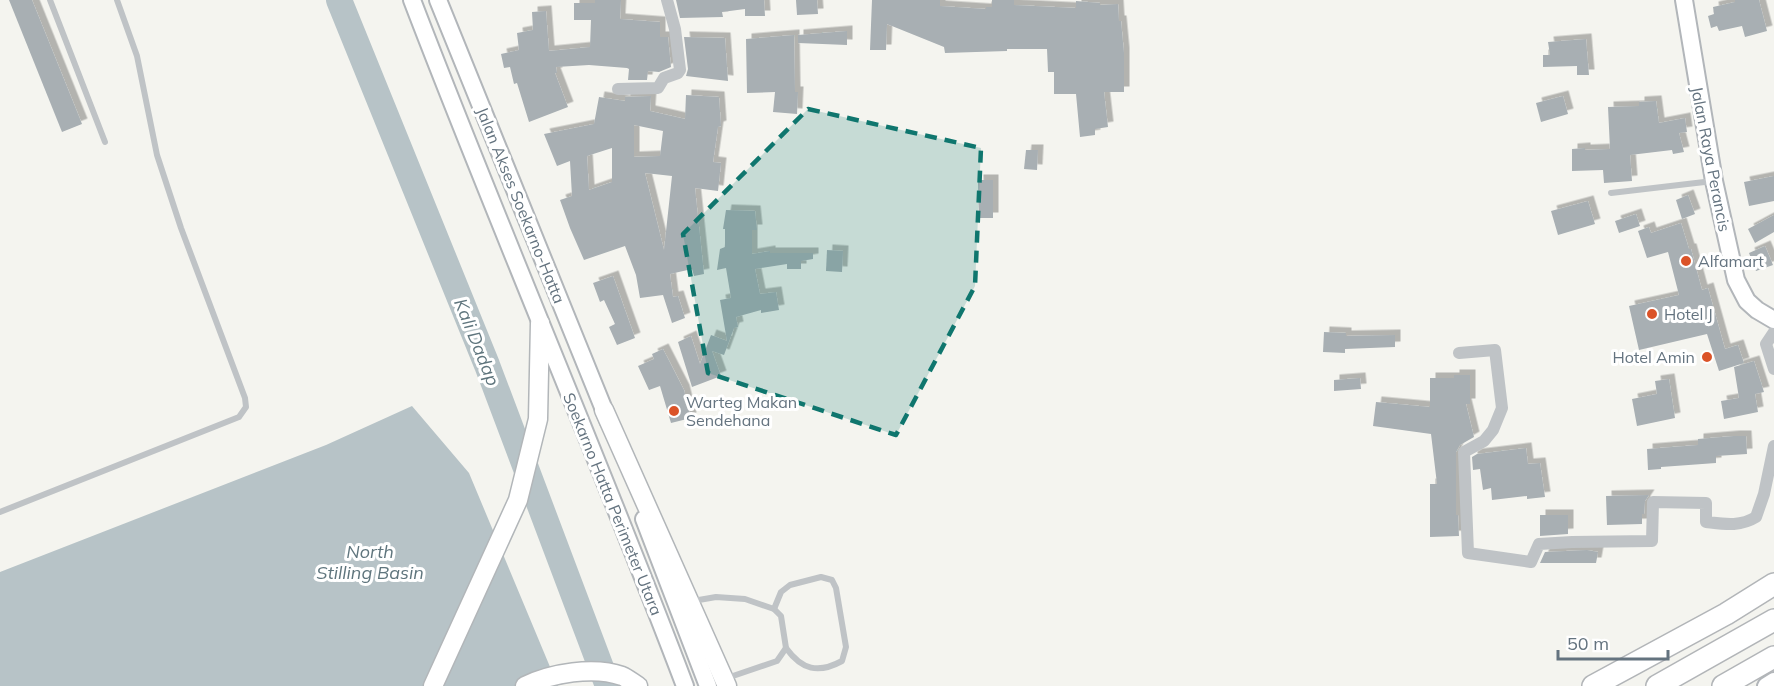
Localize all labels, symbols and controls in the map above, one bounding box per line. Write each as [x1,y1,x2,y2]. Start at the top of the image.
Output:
street label: Jalan Raya Perancis [1687,85,1735,233]
street label: Jalan Akses Soekarno-Hatta [472,104,570,306]
place label: Alfamart [1698,251,1764,271]
marker: Alfamart [1679,254,1693,268]
water label: Kali Dadap [449,295,505,389]
place label: Hotel J [1664,304,1713,324]
marker: Hotel J [1645,307,1659,321]
place label: Hotel Amin [1612,347,1695,367]
marker: Hotel Amin [1700,350,1714,364]
street label: Soekarno Hatta Perimeter Utara [559,390,667,618]
place label: Warteg Makan Sendehana [686,392,797,430]
marker: Warteg Makan Sendehana [667,404,681,418]
water label: North Stilling Basin [316,540,424,584]
scale bar [1558,623,1668,661]
text: 50 m [1567,632,1609,655]

